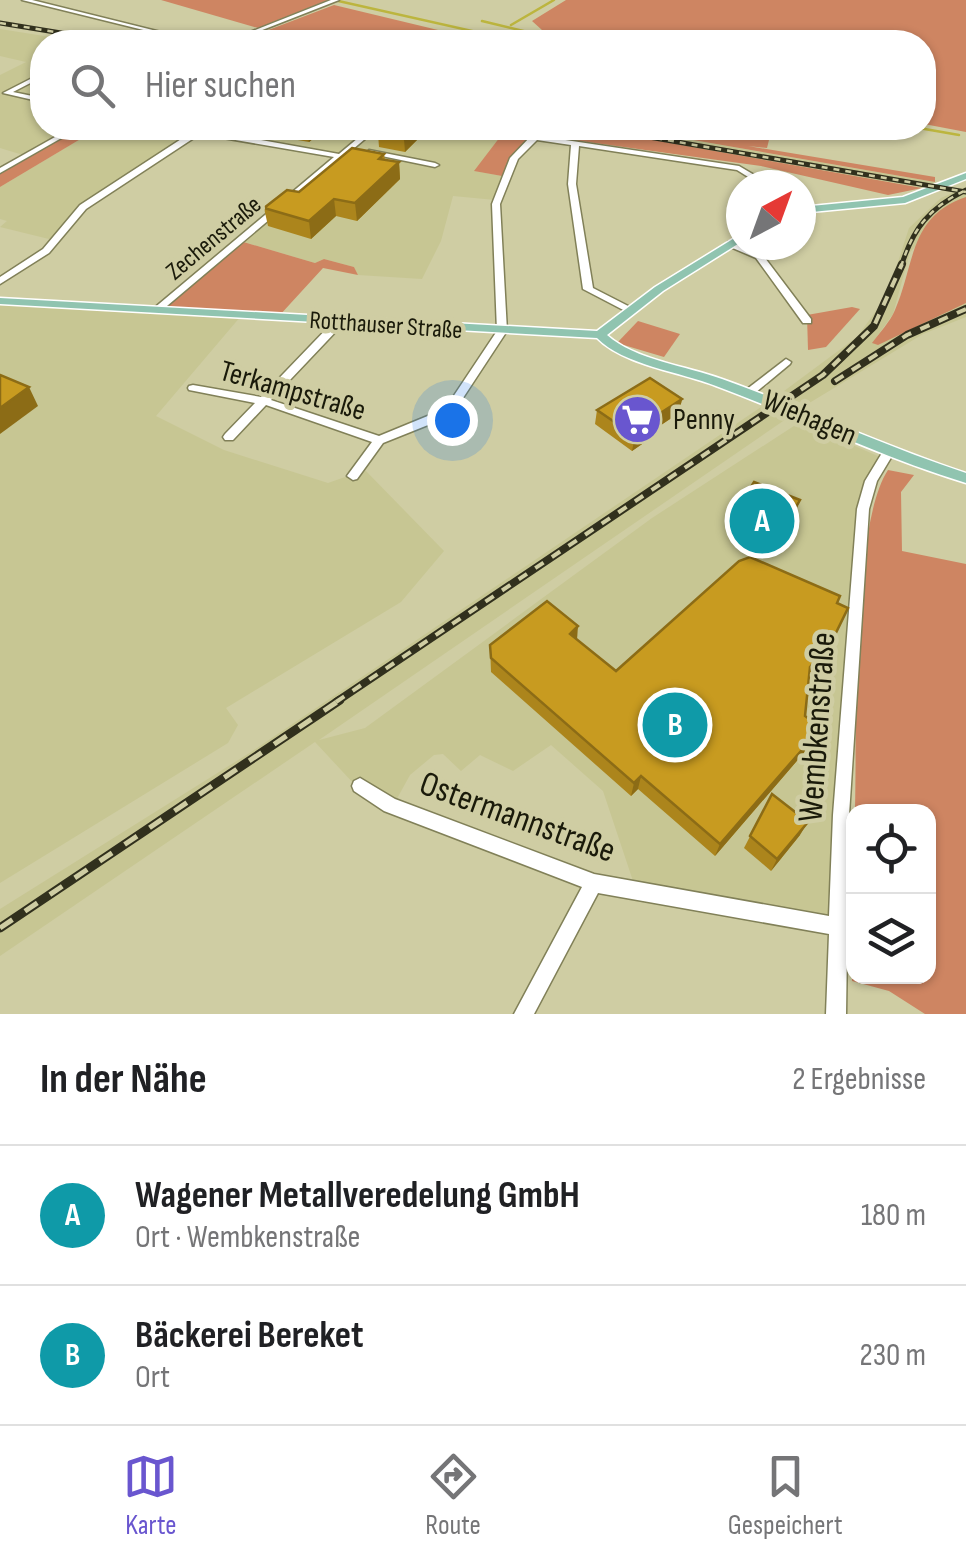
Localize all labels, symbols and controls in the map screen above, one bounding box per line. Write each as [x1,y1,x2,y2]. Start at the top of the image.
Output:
search box [30,30,936,140]
icon: search [65,58,120,113]
text: Hier suchen [145,63,296,108]
north arrow [726,170,816,260]
street label: Zechenstraße [160,189,268,287]
street label: Rotthauser Straße [308,305,463,346]
street label: Terkampstraße [216,353,370,429]
street label: Wiehagen [757,382,862,454]
supermarket icon: Penny [612,393,664,445]
your location [427,395,478,446]
place label: Penny [673,402,735,438]
pin: A [730,484,794,558]
street label: Wembkenstraße [789,631,846,823]
pin: B [642,688,708,762]
street label: Ostermannstraße [414,762,621,873]
map controls [846,804,936,984]
button: locate [846,804,936,894]
button: layers [846,894,936,984]
text: In der Nähe [40,1054,207,1105]
text: 2 Ergebnisse [792,1060,926,1099]
text: Wagener Metallveredelung GmbH [135,1173,580,1218]
text: A [65,1196,80,1235]
text: 180 m [861,1196,926,1235]
text: Ort · Wembkenstraße [135,1218,360,1257]
text: Bäckerei Bereket [135,1313,363,1358]
text: B [65,1336,80,1375]
text: 230 m [859,1336,926,1375]
text: Ort [135,1358,170,1397]
tab: Karte [123,1449,178,1542]
tab: Route [425,1449,481,1542]
tab: Gespeichert [728,1449,843,1542]

